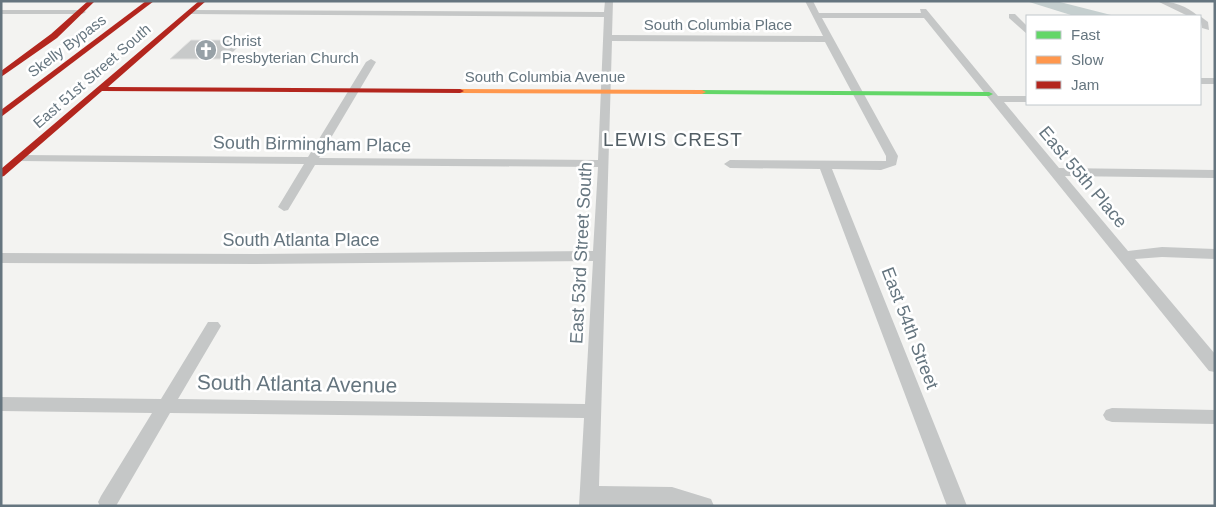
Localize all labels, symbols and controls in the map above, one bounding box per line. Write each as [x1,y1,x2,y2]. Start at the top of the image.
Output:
street label: Skelly Bypass [24,11,109,80]
legend [1026,15,1201,105]
street label: South Columbia Place [644,16,792,33]
street label: East 51st Street South [29,20,154,131]
text: Fast [1071,26,1101,43]
place label: Christ Presbyterian Church [222,32,359,66]
church icon: Christ Presbyterian Church [194,38,218,62]
text: Slow [1071,51,1104,68]
street label: South Columbia Avenue [465,68,625,85]
text: Jam [1071,76,1099,93]
street label: East 55th Place [1035,122,1131,232]
district label: LEWIS CREST [603,129,743,150]
street label: South Birmingham Place [213,132,411,156]
street label: East 53rd Street South [566,162,596,344]
street label: South Atlanta Place [222,230,380,250]
street label: East 54th Street [878,264,942,392]
street label: South Atlanta Avenue [197,370,397,397]

